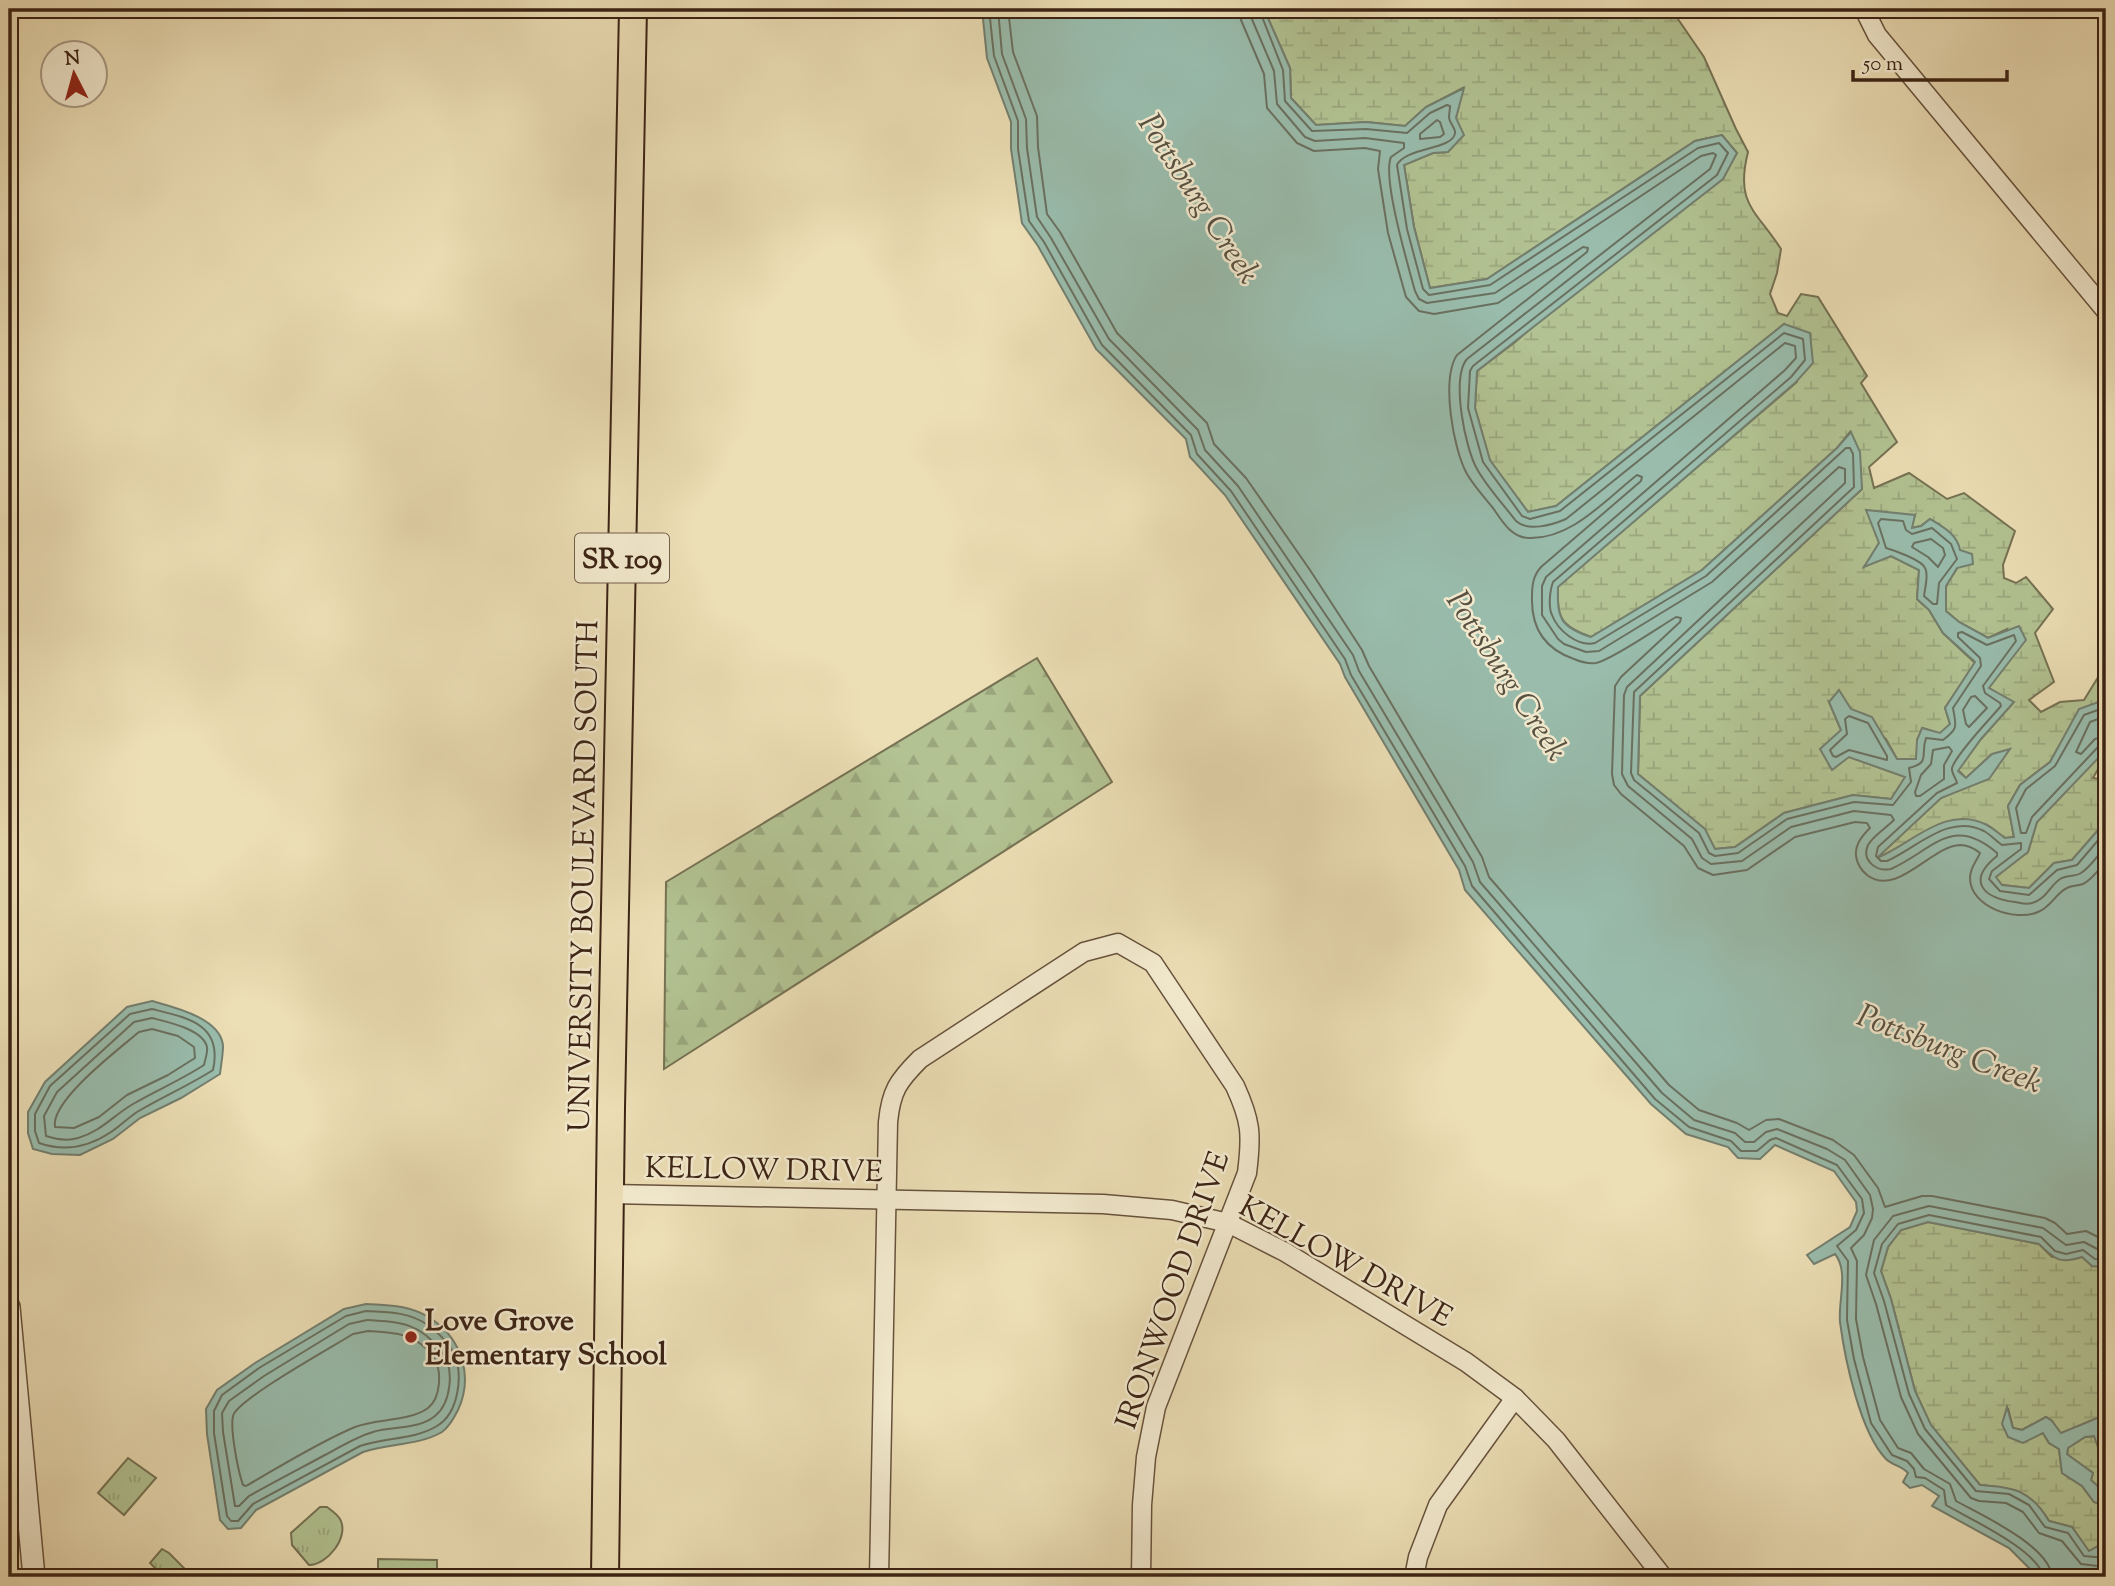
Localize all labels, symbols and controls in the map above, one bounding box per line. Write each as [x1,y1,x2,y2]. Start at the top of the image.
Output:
north arrow [38,38,108,108]
scale bar [1853,38,2007,82]
text: N [64,45,81,74]
text: 50 m [1862,50,1903,80]
water label: Pottsburg Creek [1125,105,1270,294]
road number: SR 109 [575,534,669,582]
water label: Pottsburg Creek [1433,582,1578,771]
street label: UNIVERSITY BOULEVARD SOUTH [560,619,611,1132]
water label: Pottsburg Creek [1850,994,2048,1107]
street label: IRONWOOD DRIVE [1107,1146,1242,1435]
street label: KELLOW DRIVE [645,1148,883,1195]
street label: KELLOW DRIVE [1230,1187,1459,1340]
place label: Love Grove Elementary School [425,1301,668,1378]
marker: Love Grove Elementary School [403,1329,419,1345]

